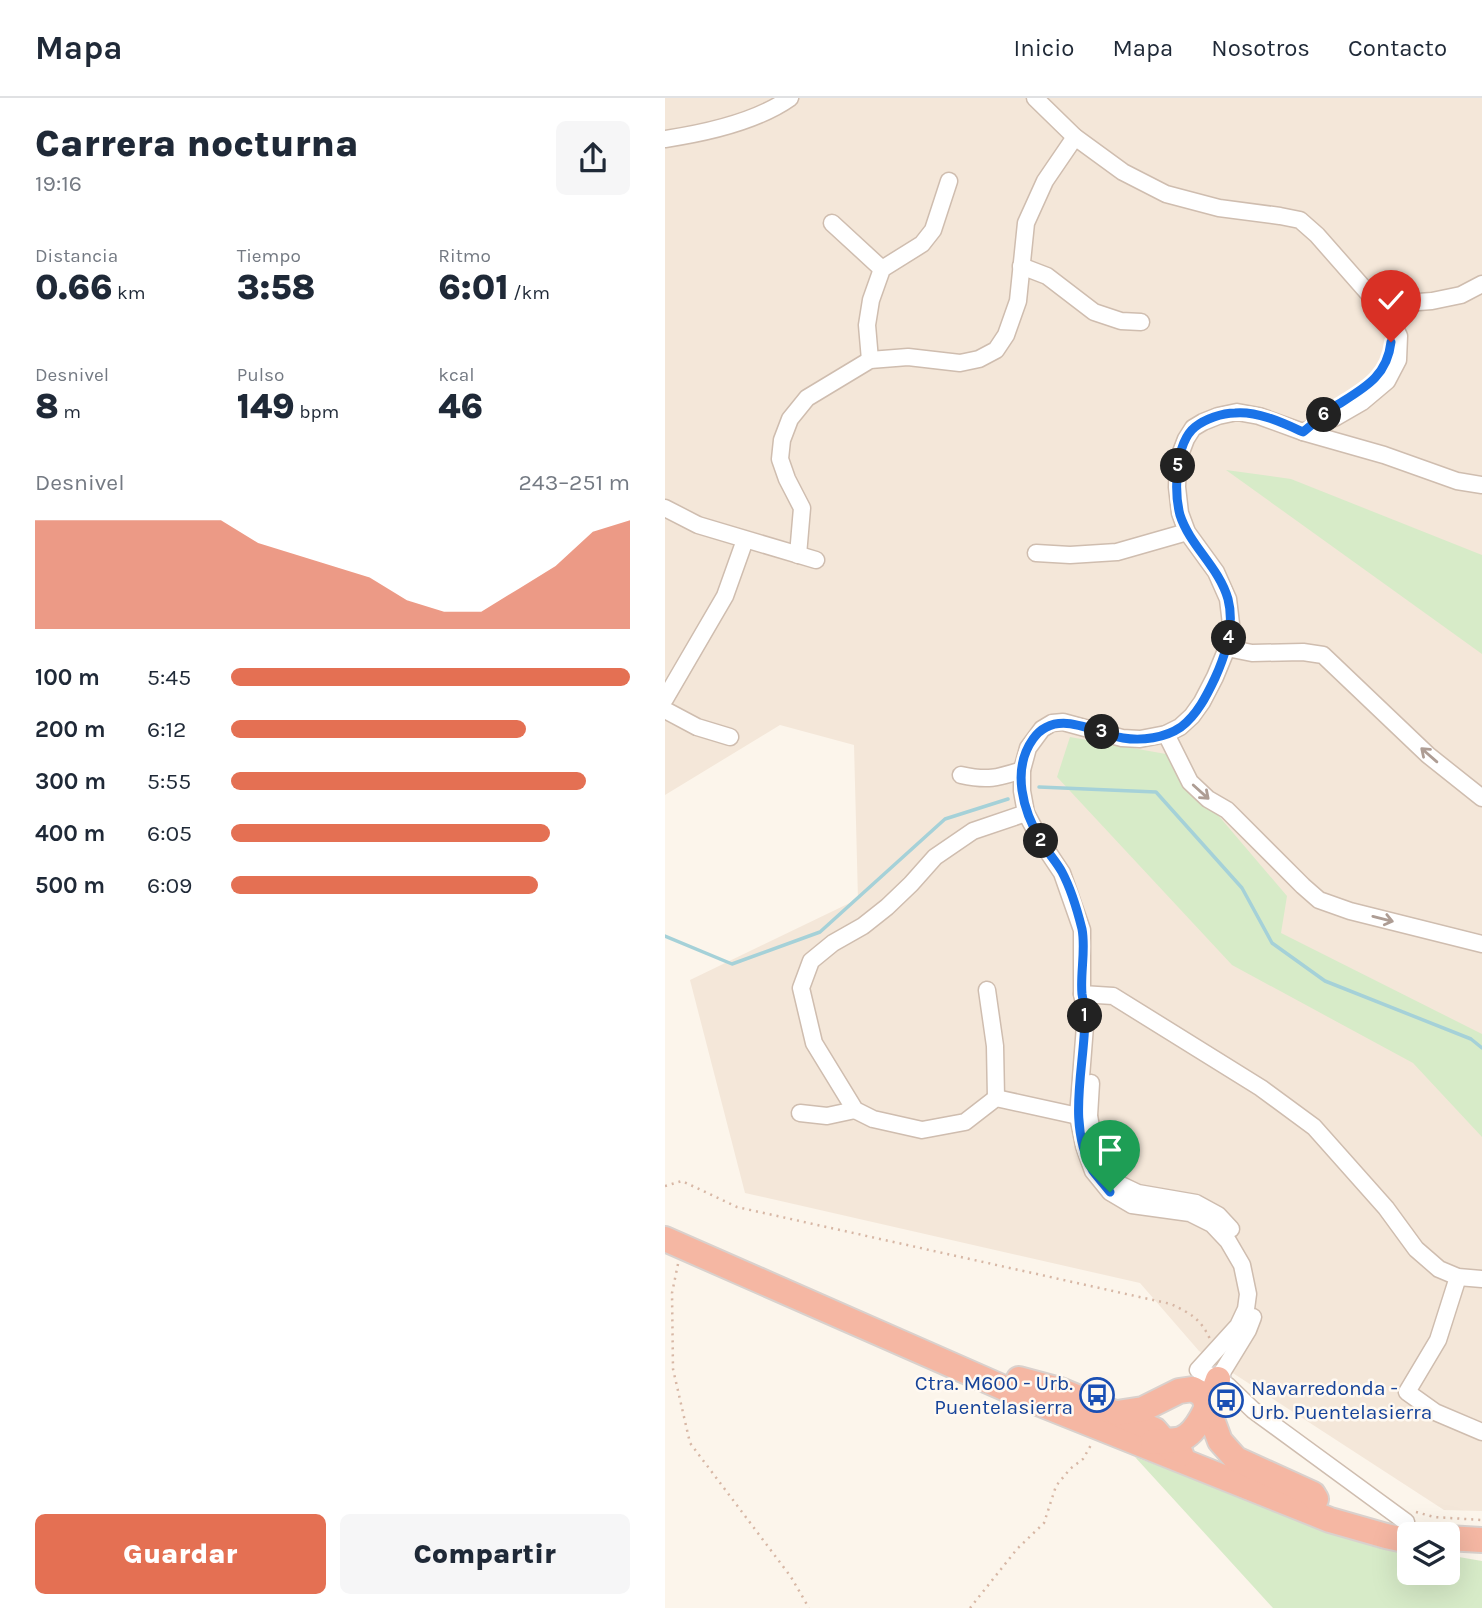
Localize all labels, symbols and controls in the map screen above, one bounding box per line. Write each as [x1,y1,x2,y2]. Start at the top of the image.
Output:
text: Mapa [35,29,123,67]
text: Inicio [1013,34,1074,62]
text: Mapa [1112,34,1173,62]
text: Nosotros [1211,34,1310,62]
text: Contacto [1348,34,1447,62]
text: Carrera nocturna [35,121,359,166]
button: share [556,121,630,195]
text: 19:16 [35,170,82,197]
text: Distancia [35,245,118,267]
text: Tiempo [237,245,301,267]
text: Ritmo [438,245,491,267]
text: 0.66 [35,267,112,308]
text: 3:58 [237,267,315,308]
text: 6:01 [438,267,509,308]
pin [1361,270,1421,342]
icon: check [1372,281,1410,319]
text: km [112,282,145,304]
text: /km [509,282,550,304]
text: Desnivel [35,364,109,386]
text: Pulso [237,364,284,386]
text: kcal [438,364,475,386]
text: 8 [35,386,59,427]
text: 149 [237,386,295,427]
text: 46 [438,386,483,427]
pin: 6 [1307,398,1341,432]
text: m [59,401,81,423]
text: bpm [295,401,339,423]
text: 6 [1318,403,1329,425]
pin: 5 [1161,448,1195,484]
text: 5 [1172,454,1183,476]
text: Desnivel [35,469,125,496]
text: 243–251 m [518,469,630,496]
pin: 4 [1211,620,1247,656]
text: 4 [1223,626,1234,648]
text: 100 m [35,664,100,691]
text: 5:45 [147,664,191,691]
pin: 3 [1085,714,1119,750]
text: 200 m [35,716,106,743]
text: 6:12 [147,716,186,743]
text: 3 [1096,720,1107,742]
one-way arrow [1420,747,1438,763]
text: 300 m [35,768,106,795]
text: 5:55 [147,768,191,795]
one-way arrow [1192,784,1210,800]
text: 400 m [35,820,105,847]
text: 6:05 [147,820,192,847]
pin: 2 [1023,824,1059,858]
text: 2 [1035,829,1046,851]
text: 500 m [35,872,105,899]
text: 6:09 [147,872,192,899]
one-way arrow [1371,913,1394,926]
pin: 1 [1067,998,1103,1034]
text: 1 [1081,1004,1088,1026]
pin [1080,1120,1140,1192]
icon: arrive [1091,1131,1129,1169]
place label: Ctra. M600 - Urb. Puentelasierra [915,1371,1073,1419]
bus stop icon: Ctra. M600 - Urb. Puentelasierra [1078,1376,1116,1414]
place label: Navarredonda - Urb. Puentelasierra [1251,1376,1432,1424]
bus stop icon: Navarredonda - Urb. Puentelasierra [1207,1381,1245,1419]
button: Guardar [35,1514,326,1594]
button: Compartir [340,1514,630,1594]
map controls [1397,1522,1460,1585]
button: layers [1397,1522,1460,1585]

